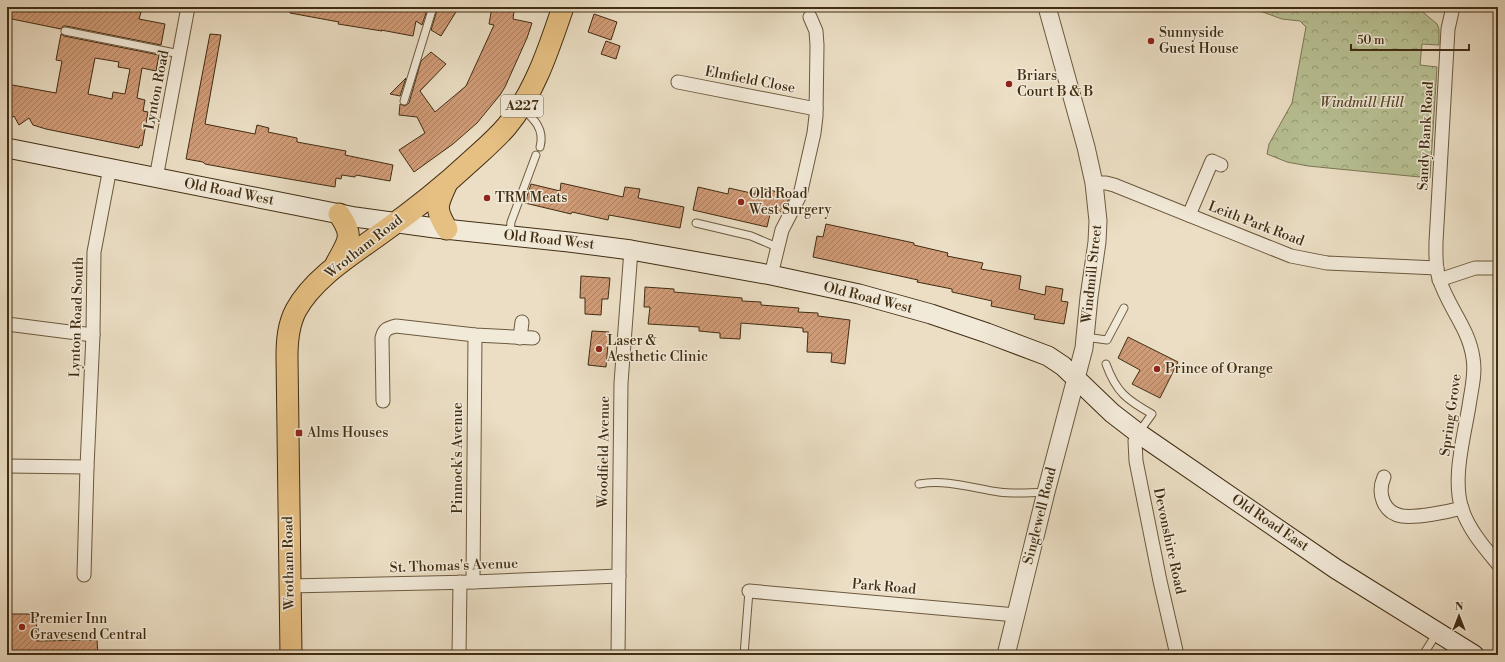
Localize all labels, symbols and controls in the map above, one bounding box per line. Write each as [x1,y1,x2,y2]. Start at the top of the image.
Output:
place label: Sunnyside Guest House [1159,24,1239,58]
scale bar [1351,26,1469,52]
text: 50 m [1357,33,1385,48]
marker: Sunnyside Guest House [1146,36,1156,46]
street label: Lynton Road [140,49,174,131]
street label: Elmfield Close [703,62,797,98]
place label: Briars Court B & B [1016,67,1093,101]
marker: Briars Court B & B [1004,79,1014,89]
street label: Sandy Bank Road [1414,81,1438,191]
park label: Windmill Hill [1320,94,1405,112]
road number: A227 [501,95,543,117]
street label: Old Road West [182,174,276,210]
place label: Old Road West Surgery [748,185,832,219]
place label: TRM Meats [495,189,567,207]
marker: TRM Meats [482,193,492,203]
marker: Old Road West Surgery [736,197,746,207]
street label: Leith Park Road [1205,197,1307,251]
street label: Wrotham Road [321,211,407,284]
street label: Windmill Street [1078,224,1106,325]
street label: Old Road West [503,226,595,254]
street label: Lynton Road South [66,256,88,378]
street label: Old Road West [821,278,915,318]
place label: Laser & Aesthetic Clinic [606,332,708,366]
marker: Laser & Aesthetic Clinic [594,344,604,354]
place label: Prince of Orange [1165,360,1273,378]
marker: Prince of Orange [1152,364,1162,374]
street label: Spring Grove [1436,373,1466,457]
street label: Woodfield Avenue [594,396,614,509]
street label: Pinnock's Avenue [449,402,467,514]
place label: Alms Houses [306,424,388,442]
marker: Alms Houses [294,428,304,438]
street label: Singlewell Road [1019,465,1061,567]
street label: Devonshire Road [1149,486,1189,596]
street label: Old Road East [1228,491,1312,555]
street label: Wrotham Road [279,516,299,611]
street label: St. Thomas's Avenue [389,555,519,577]
street label: Park Road [851,575,917,599]
north arrow [1439,596,1479,636]
text: N [1455,600,1464,614]
place label: Premier Inn Gravesend Central [30,610,147,644]
marker: Premier Inn Gravesend Central [17,622,27,632]

